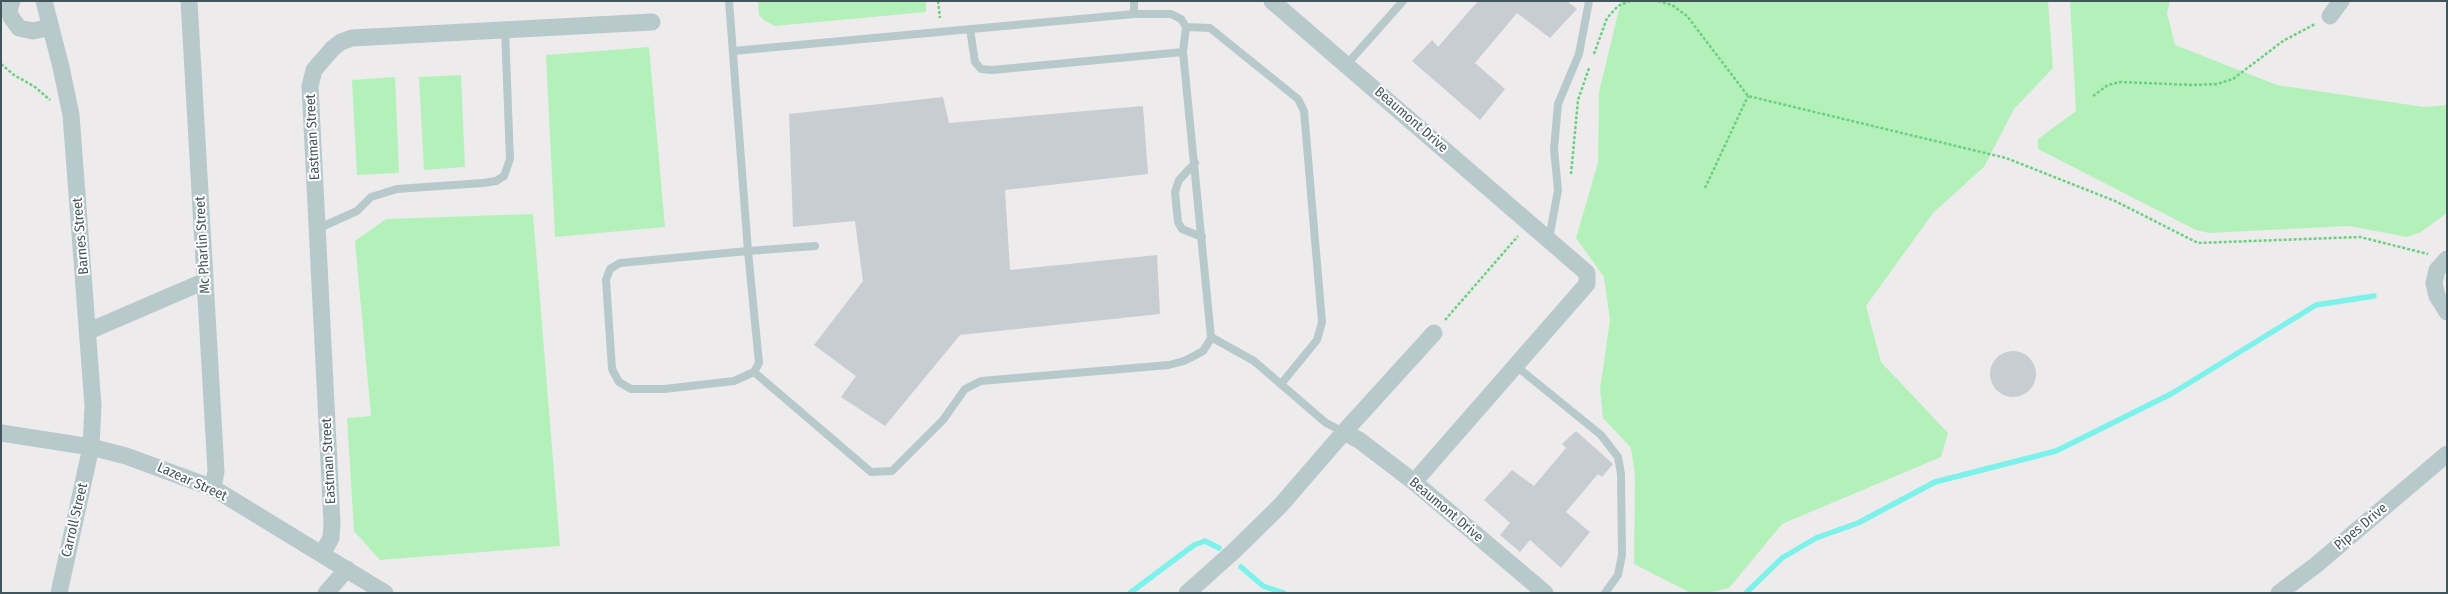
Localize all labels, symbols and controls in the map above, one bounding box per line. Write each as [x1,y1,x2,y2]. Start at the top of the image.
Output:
street label: Beaumont Drive [1371,84,1451,156]
street label: Eastman Street [302,93,324,181]
street label: Mc Pharlin Street [192,196,214,294]
street label: Barnes Street [69,197,93,275]
street label: Eastman Street [318,417,340,505]
street label: Lazear Street [154,459,230,505]
street label: Beaumont Drive [1405,474,1487,546]
street label: Carroll Street [58,481,92,559]
street label: Pipes Drive [2331,500,2391,554]

